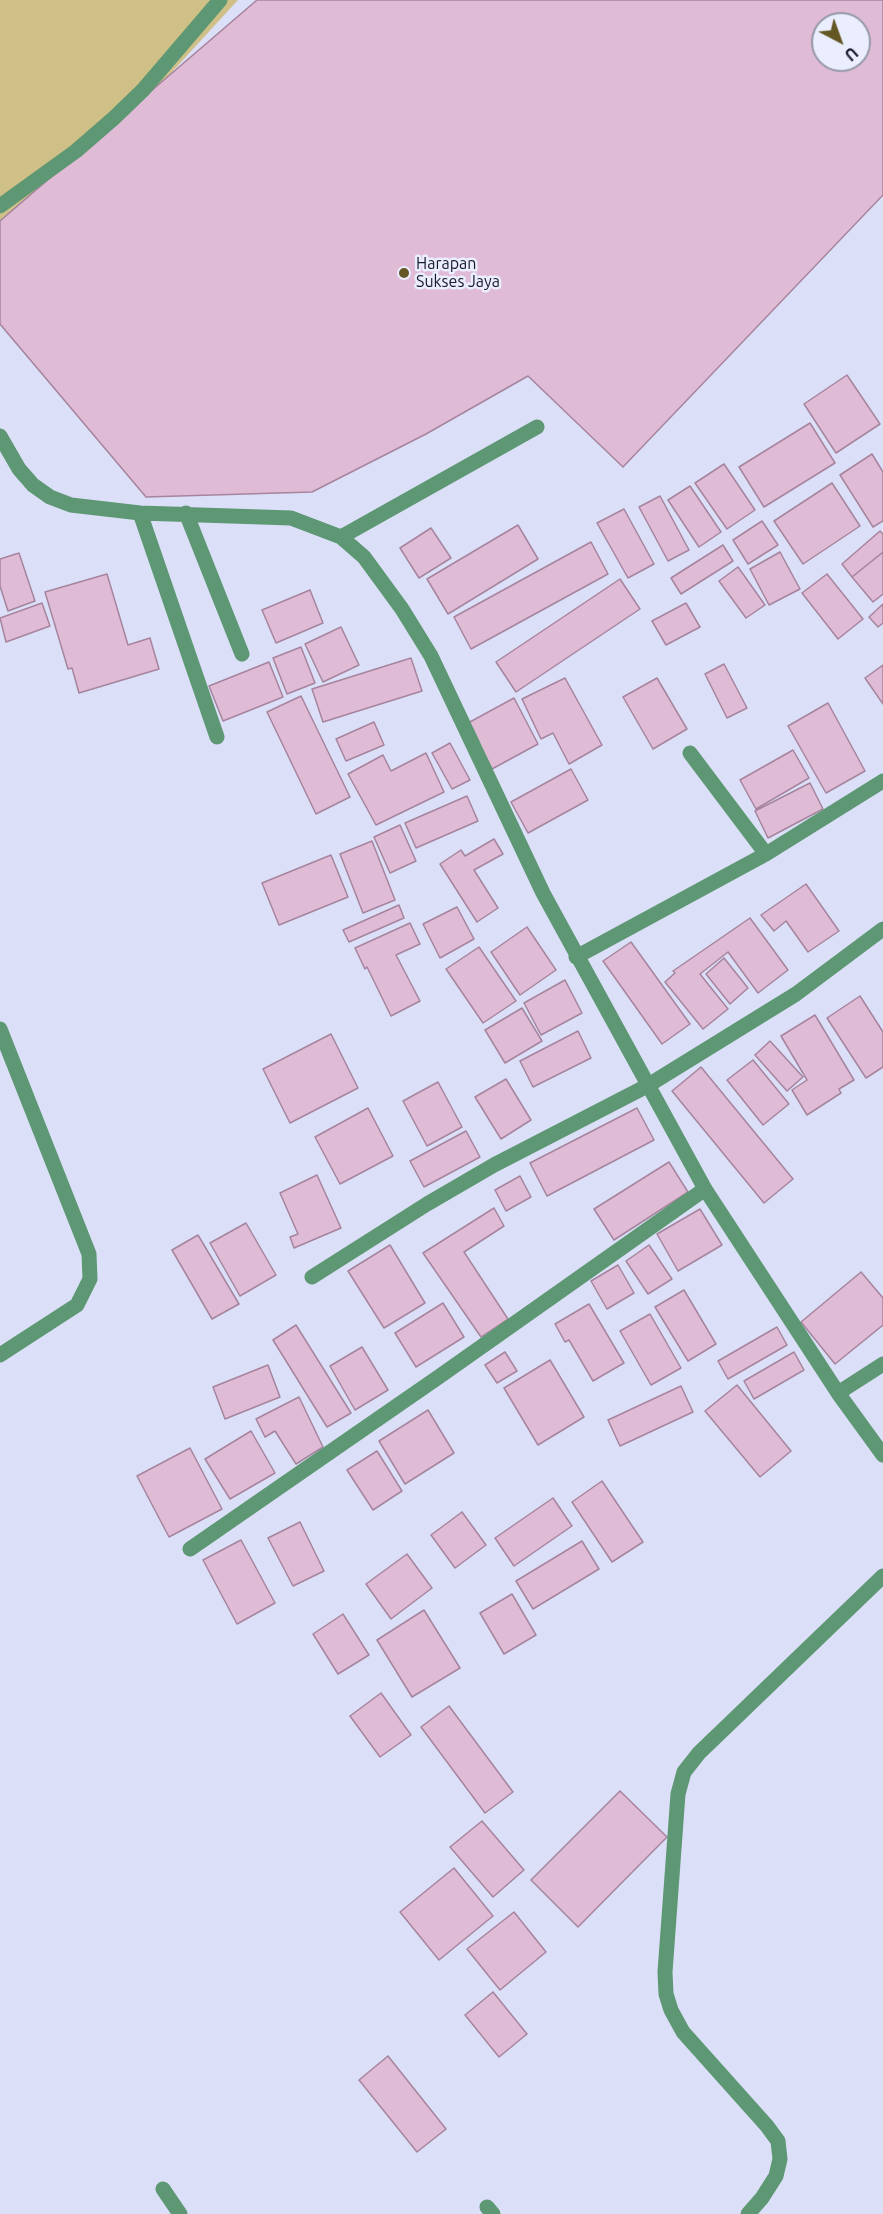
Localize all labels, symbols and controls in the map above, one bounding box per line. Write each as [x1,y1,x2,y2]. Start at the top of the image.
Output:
north arrow [811,12,871,72]
text: U [841,44,862,65]
place label: Harapan Sukses Jaya [416,254,500,292]
marker: Harapan Sukses Jaya [397,266,411,280]

